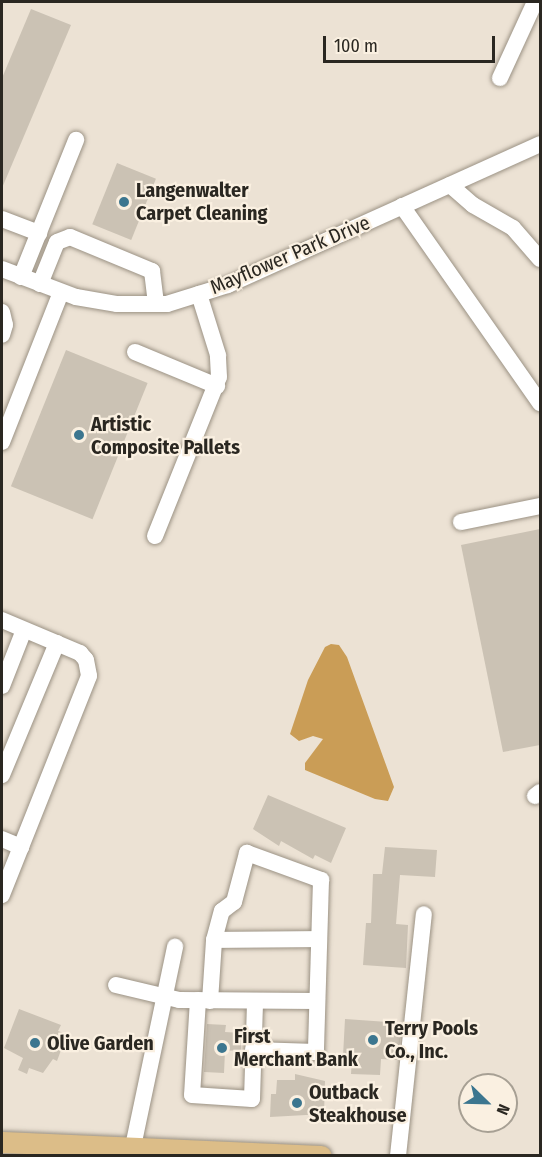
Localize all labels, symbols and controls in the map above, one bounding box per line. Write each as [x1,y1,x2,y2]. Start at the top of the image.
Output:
scale bar [326,24,498,62]
text: 100 m [334,35,378,57]
place label: Langenwalter Carpet Cleaning [136,178,267,225]
marker: Langenwalter Carpet Cleaning [117,195,131,209]
street label: Mayflower Park Drive [207,211,373,299]
place label: Artistic Composite Pallets [91,412,240,459]
marker: Artistic Composite Pallets [72,428,86,442]
place label: Terry Pools Co., Inc. [385,1016,478,1063]
place label: First Merchant Bank [234,1024,358,1071]
place label: Olive Garden [47,1031,154,1055]
marker: Terry Pools Co., Inc. [366,1033,380,1047]
marker: Olive Garden [28,1036,42,1050]
marker: First Merchant Bank [215,1041,229,1055]
north arrow [458,1073,518,1133]
place label: Outback Steakhouse [309,1080,407,1127]
marker: Outback Steakhouse [290,1096,304,1110]
text: N [493,1101,514,1118]

